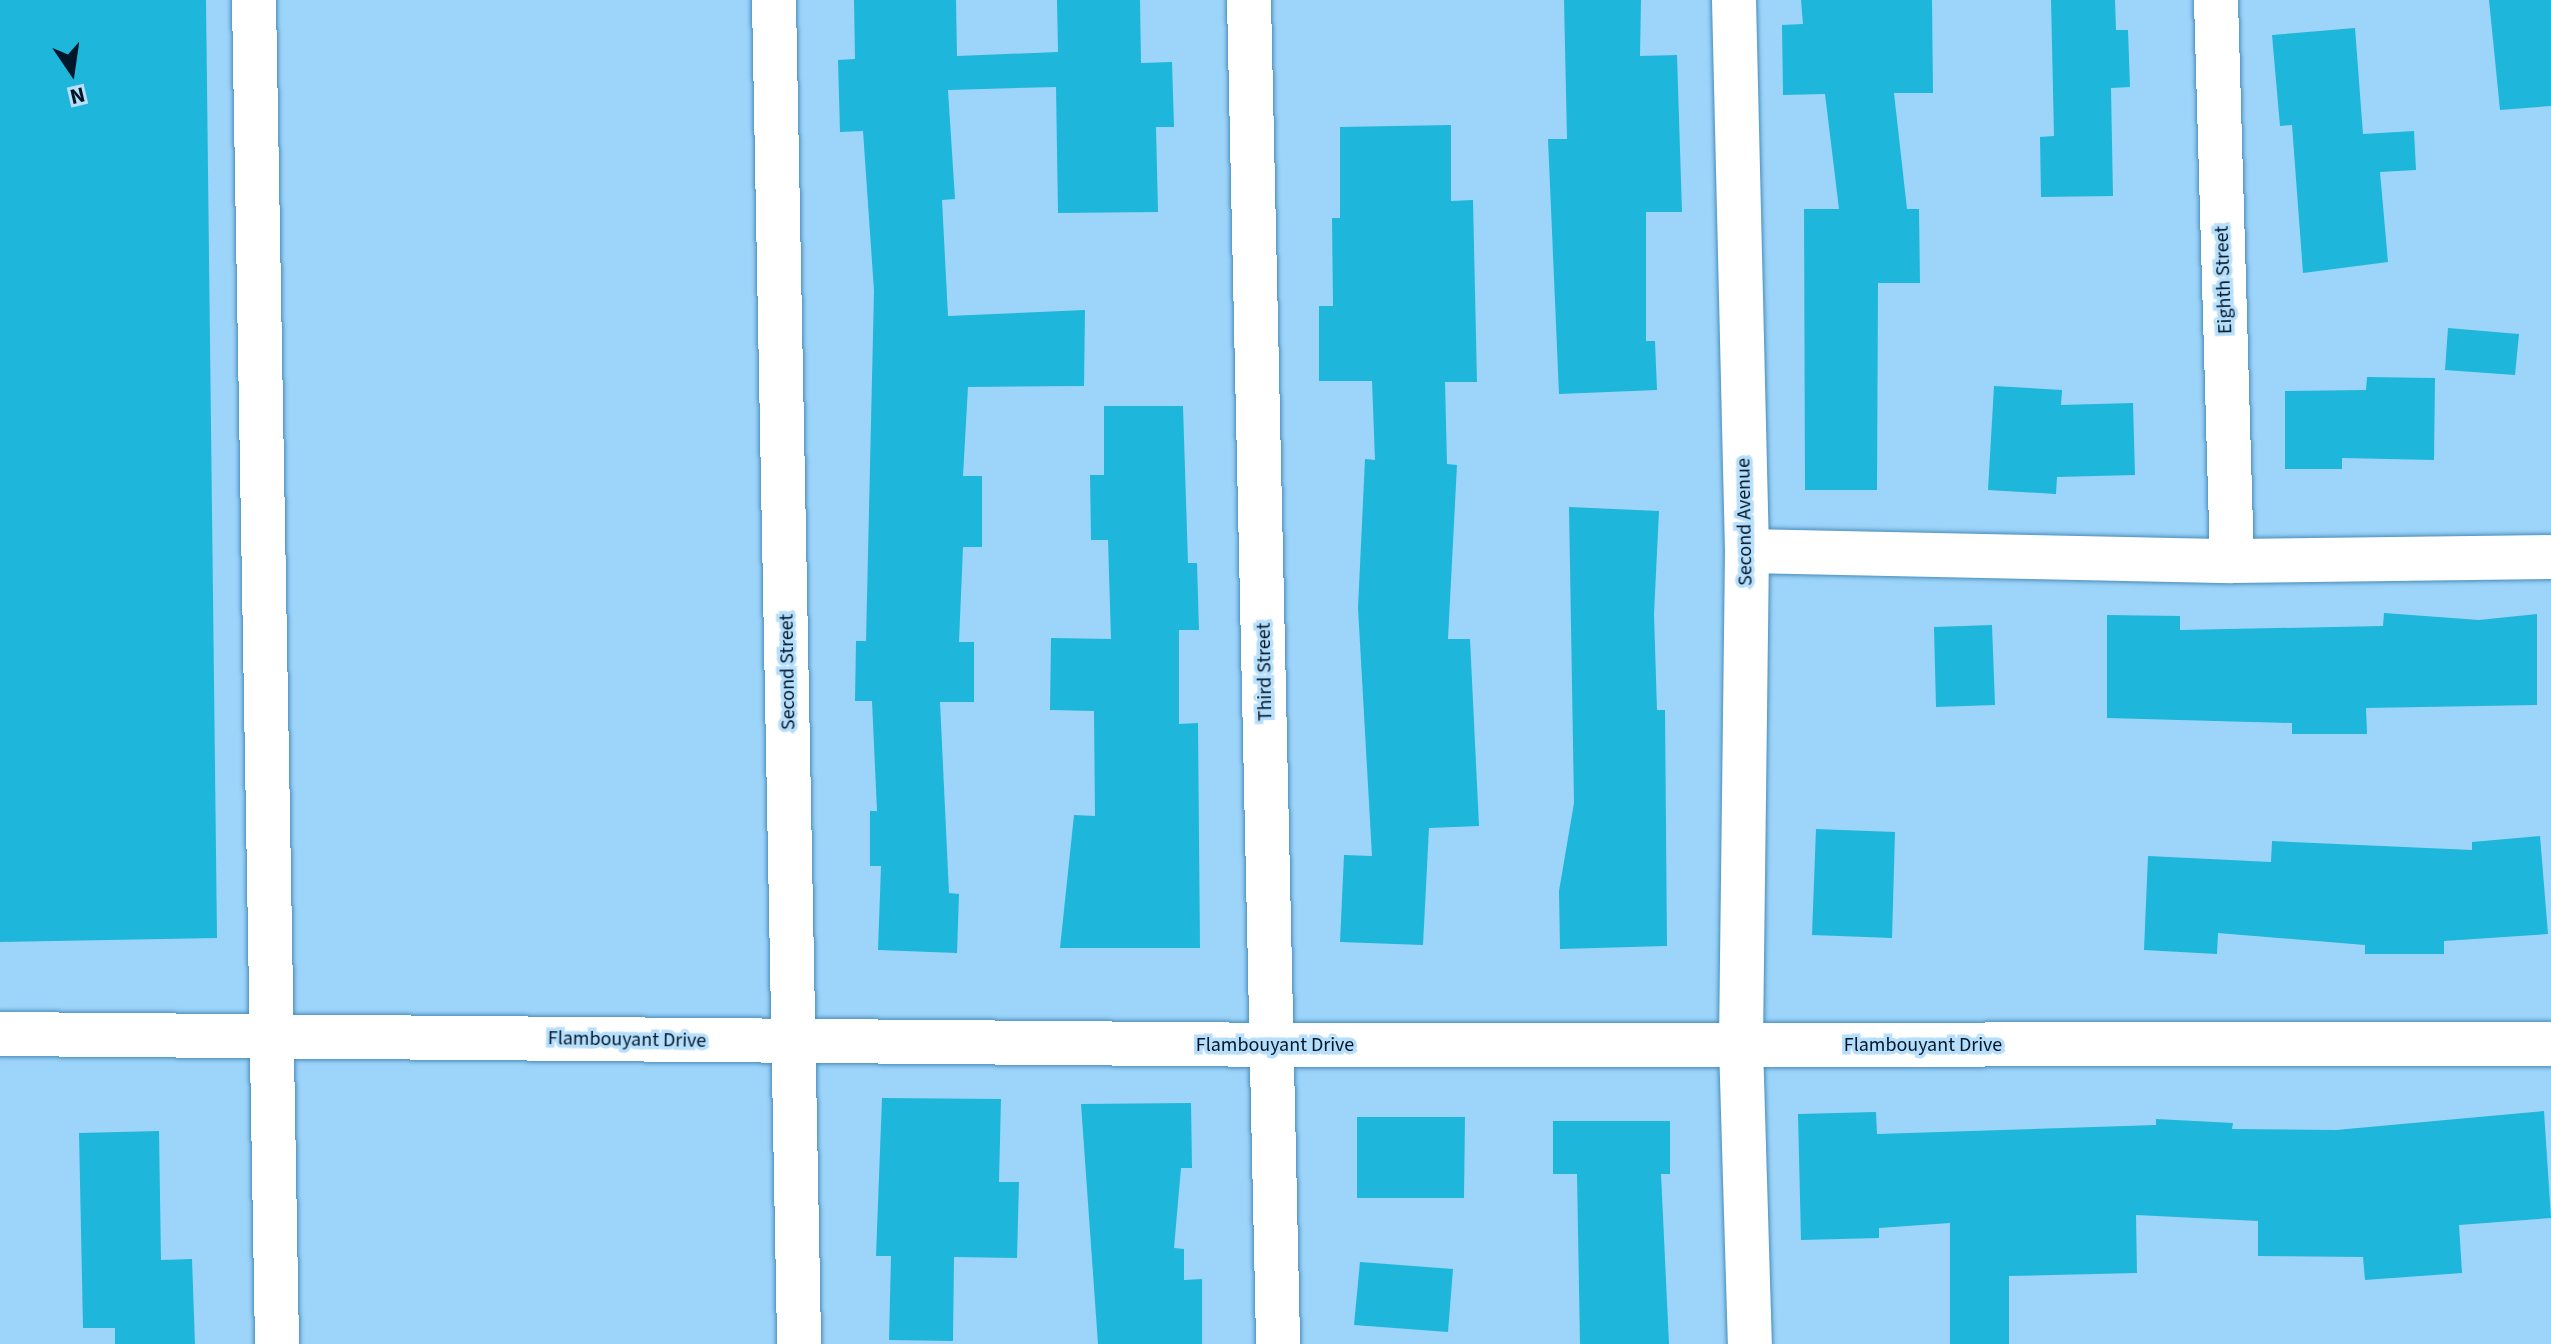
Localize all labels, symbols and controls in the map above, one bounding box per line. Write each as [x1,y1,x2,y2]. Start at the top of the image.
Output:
north arrow [32,32,112,112]
text: N [67,78,88,113]
street label: Eighth Street [2210,226,2238,334]
street label: Second Avenue [1732,458,1758,586]
street label: Second Street [775,614,801,730]
street label: Third Street [1252,623,1278,721]
street label: Flambouyant Drive [548,1027,706,1053]
street label: Flambouyant Drive [1196,1033,1354,1057]
street label: Flambouyant Drive [1844,1033,2002,1057]

